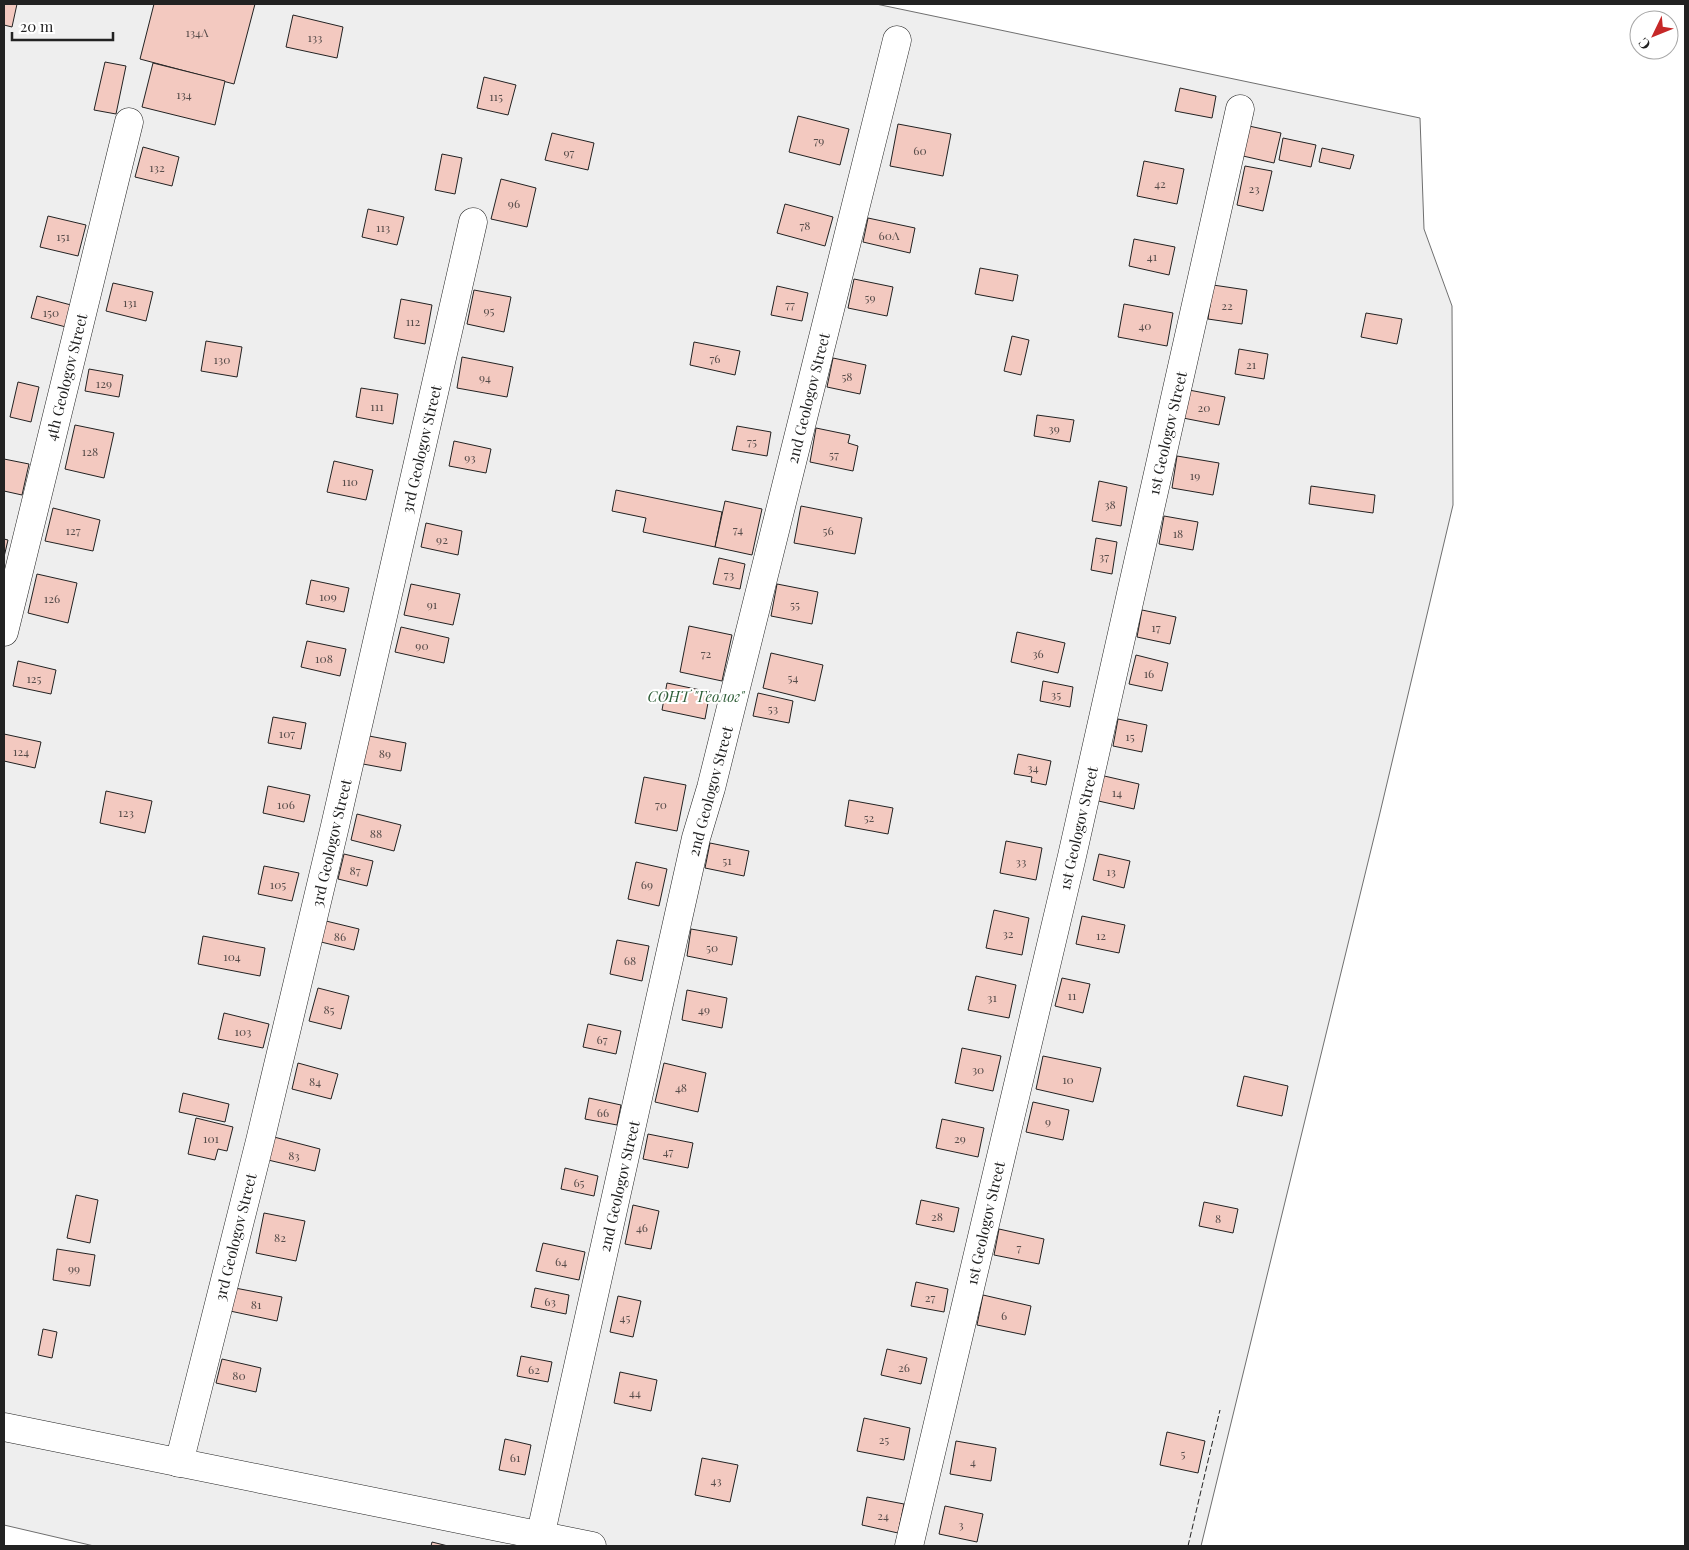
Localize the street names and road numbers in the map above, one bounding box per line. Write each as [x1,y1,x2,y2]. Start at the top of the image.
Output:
street label: 4th Geologov Street [40,311,92,443]
street label: 2nd Geologov Street [782,330,834,465]
street label: 1st Geologov Street [1143,368,1191,497]
street label: 3rd Geologov Street [397,382,446,515]
street label: 2nd Geologov Street [683,723,737,858]
street label: 1st Geologov Street [1054,763,1102,892]
street label: 3rd Geologov Street [307,776,356,909]
street label: 2nd Geologov Street [594,1118,644,1254]
street label: 1st Geologov Street [961,1158,1009,1287]
street label: 3rd Geologov Street [209,1170,261,1303]

